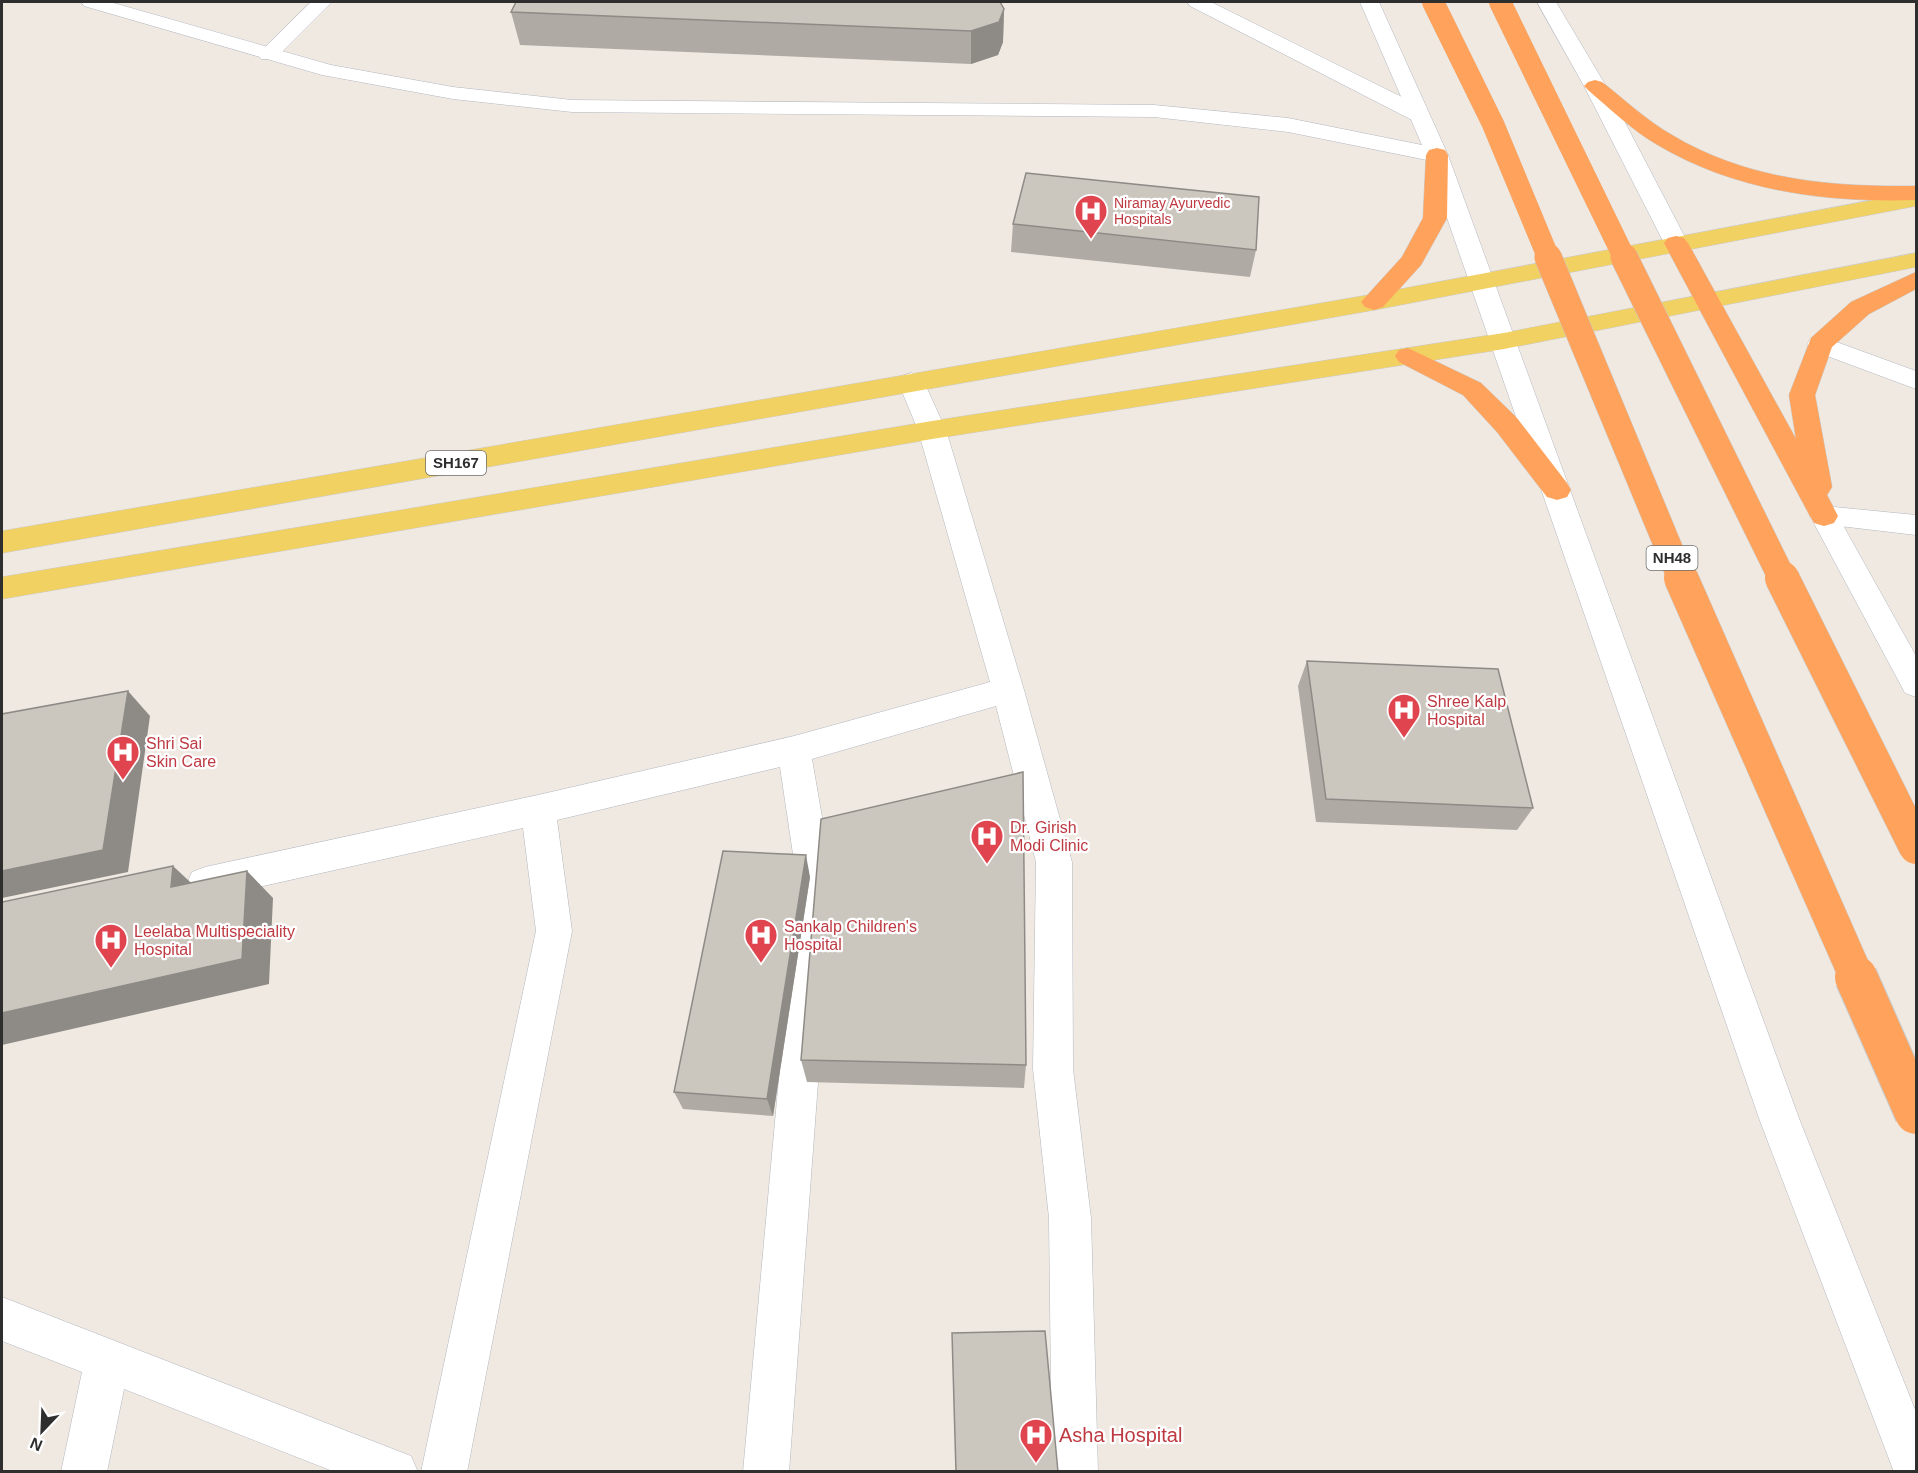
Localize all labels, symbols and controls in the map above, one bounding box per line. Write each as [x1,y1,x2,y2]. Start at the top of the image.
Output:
hospital icon: Niramay Ayurvedic Hospitals [1073,193,1109,240]
place label: Niramay Ayurvedic Hospitals [1114,195,1230,227]
road number: SH167 [426,451,486,475]
road number: NH48 [1646,546,1698,570]
hospital icon: Shree Kalp Hospital [1386,692,1422,739]
place label: Shree Kalp Hospital [1427,693,1506,728]
hospital icon: Shri Sai Skin Care [105,734,141,781]
place label: Shri Sai Skin Care [146,735,216,770]
hospital icon: Dr. Girish Modi Clinic [969,818,1005,865]
place label: Dr. Girish Modi Clinic [1010,819,1088,854]
hospital icon: Sankalp Children's Hospital [743,917,779,964]
place label: Sankalp Children's Hospital [784,918,917,953]
hospital icon: Leelaba Multispeciality Hospital [93,922,129,969]
place label: Leelaba Multispeciality Hospital [134,923,295,958]
north arrow [12,1401,72,1461]
hospital icon: Asha Hospital [1018,1417,1054,1464]
place label: Asha Hospital [1059,1424,1182,1446]
text: N [28,1434,45,1454]

